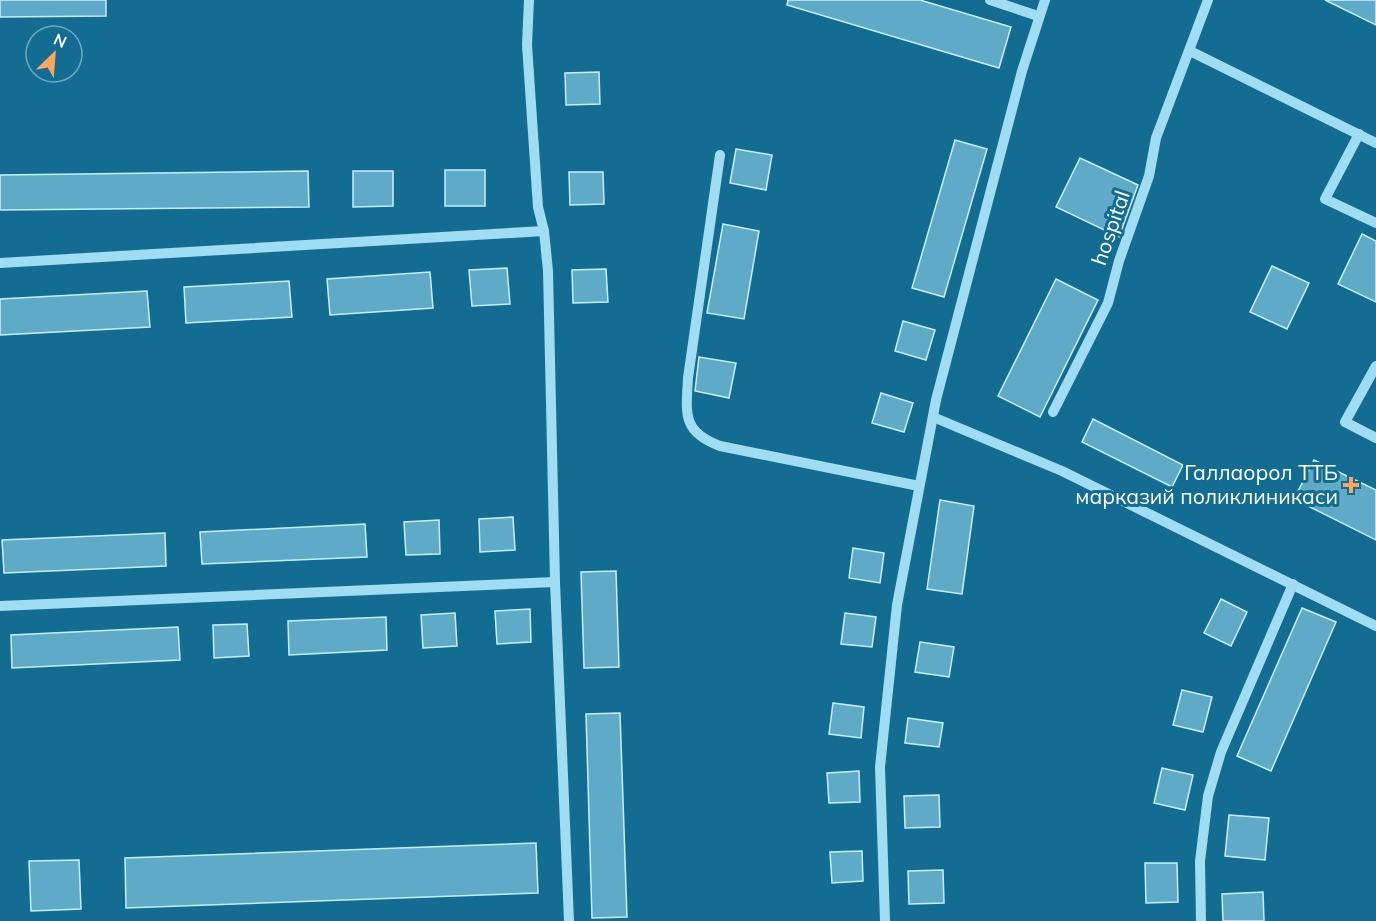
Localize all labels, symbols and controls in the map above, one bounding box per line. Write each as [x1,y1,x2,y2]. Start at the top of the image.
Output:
north arrow [24,24,84,84]
text: N [51,29,70,52]
street label: hospital [1085,187,1135,268]
place label: Галлаорол ТТБ марказий поликлиникаси [1075,459,1338,509]
marker: Галлаорол ТТБ марказий поликлиникаси [1342,476,1360,494]

